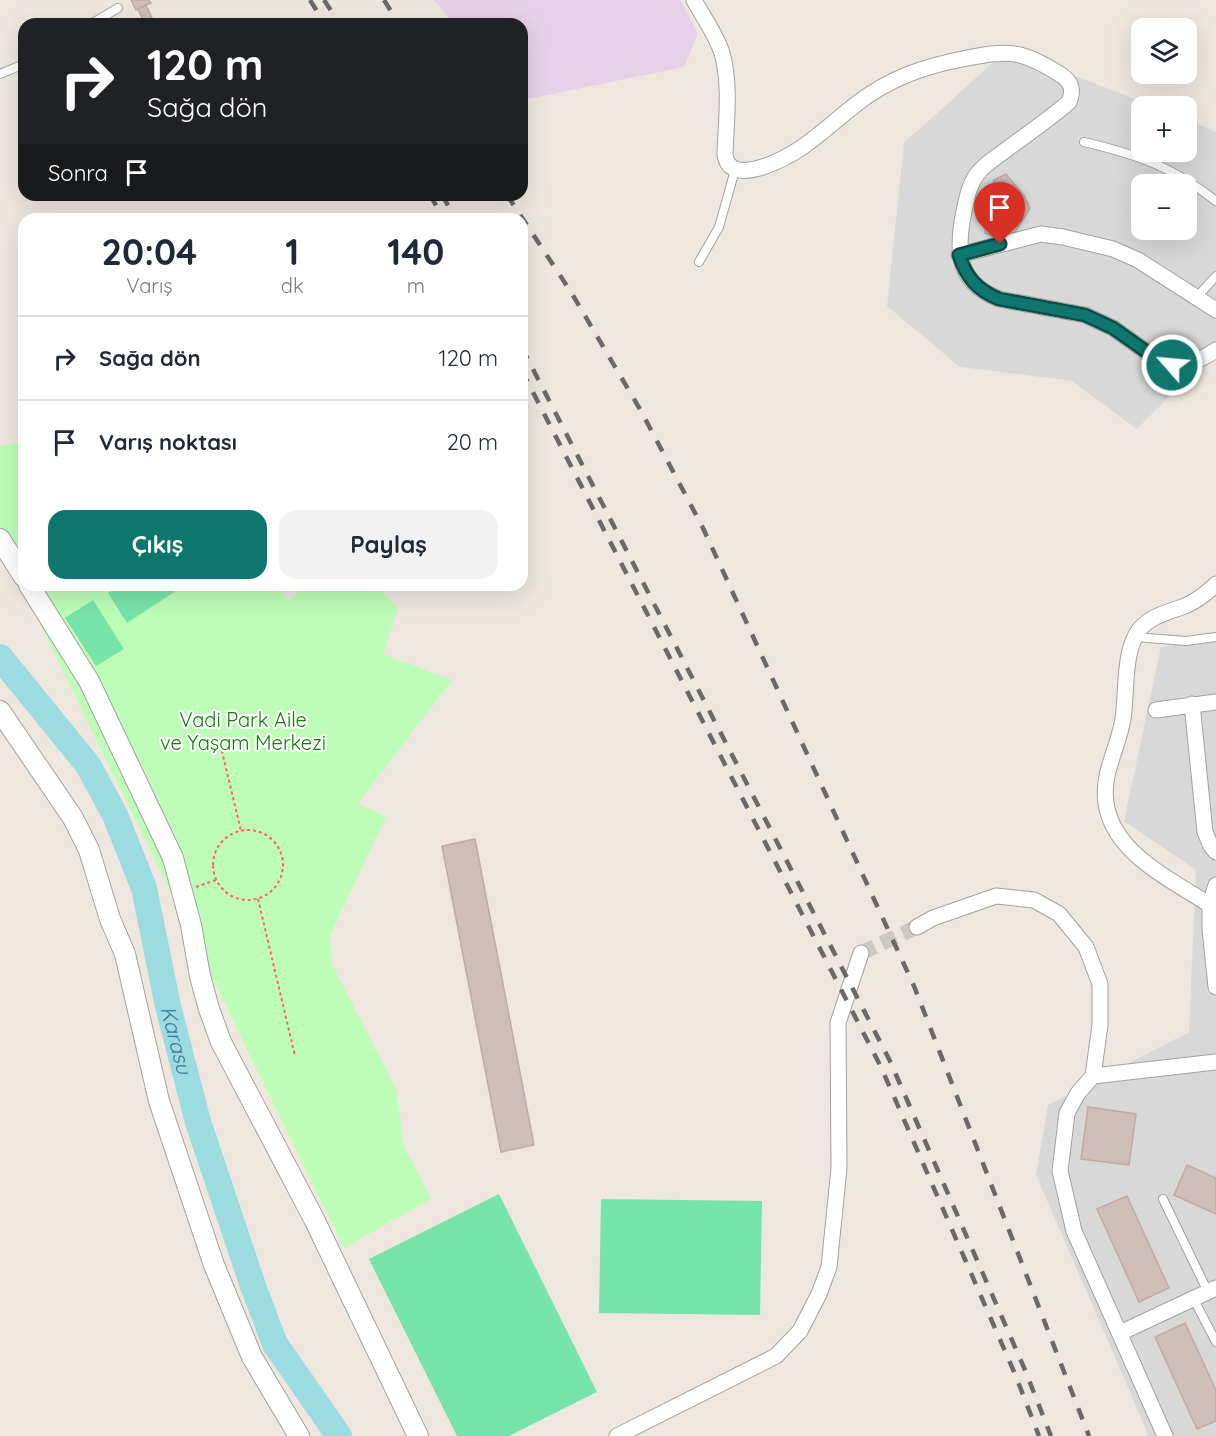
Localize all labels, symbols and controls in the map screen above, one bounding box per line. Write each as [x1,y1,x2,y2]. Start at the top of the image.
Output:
map controls [1131,18,1197,240]
button: layers [1131,18,1197,84]
text: 120 m [147,38,264,91]
icon: right [48,42,126,120]
text: Sağa dön [147,90,267,124]
button: + [1131,96,1197,162]
icon: arrive [120,156,153,189]
text: Sonra [48,159,108,187]
button: − [1131,174,1197,240]
pin [974,182,1025,244]
icon: arrive [983,191,1016,224]
text: 20:04 [102,229,197,274]
text: 1 [285,229,299,274]
text: 140 [387,229,444,274]
text: Varış [126,273,173,298]
text: dk [281,273,304,298]
text: m [407,273,425,298]
position arrow [1140,333,1204,397]
icon: right [48,342,81,375]
text: Sağa dön [99,344,201,372]
text: 120 m [439,344,498,372]
icon: arrive [48,426,81,459]
text: Varış noktası [99,428,237,456]
text: 20 m [447,428,498,456]
button: Çıkış [48,510,267,579]
button: Paylaş [279,510,498,579]
park label: Vadi Park Aile ve Yaşam Merkezi [160,707,326,755]
water label: Karasu [155,1003,198,1078]

